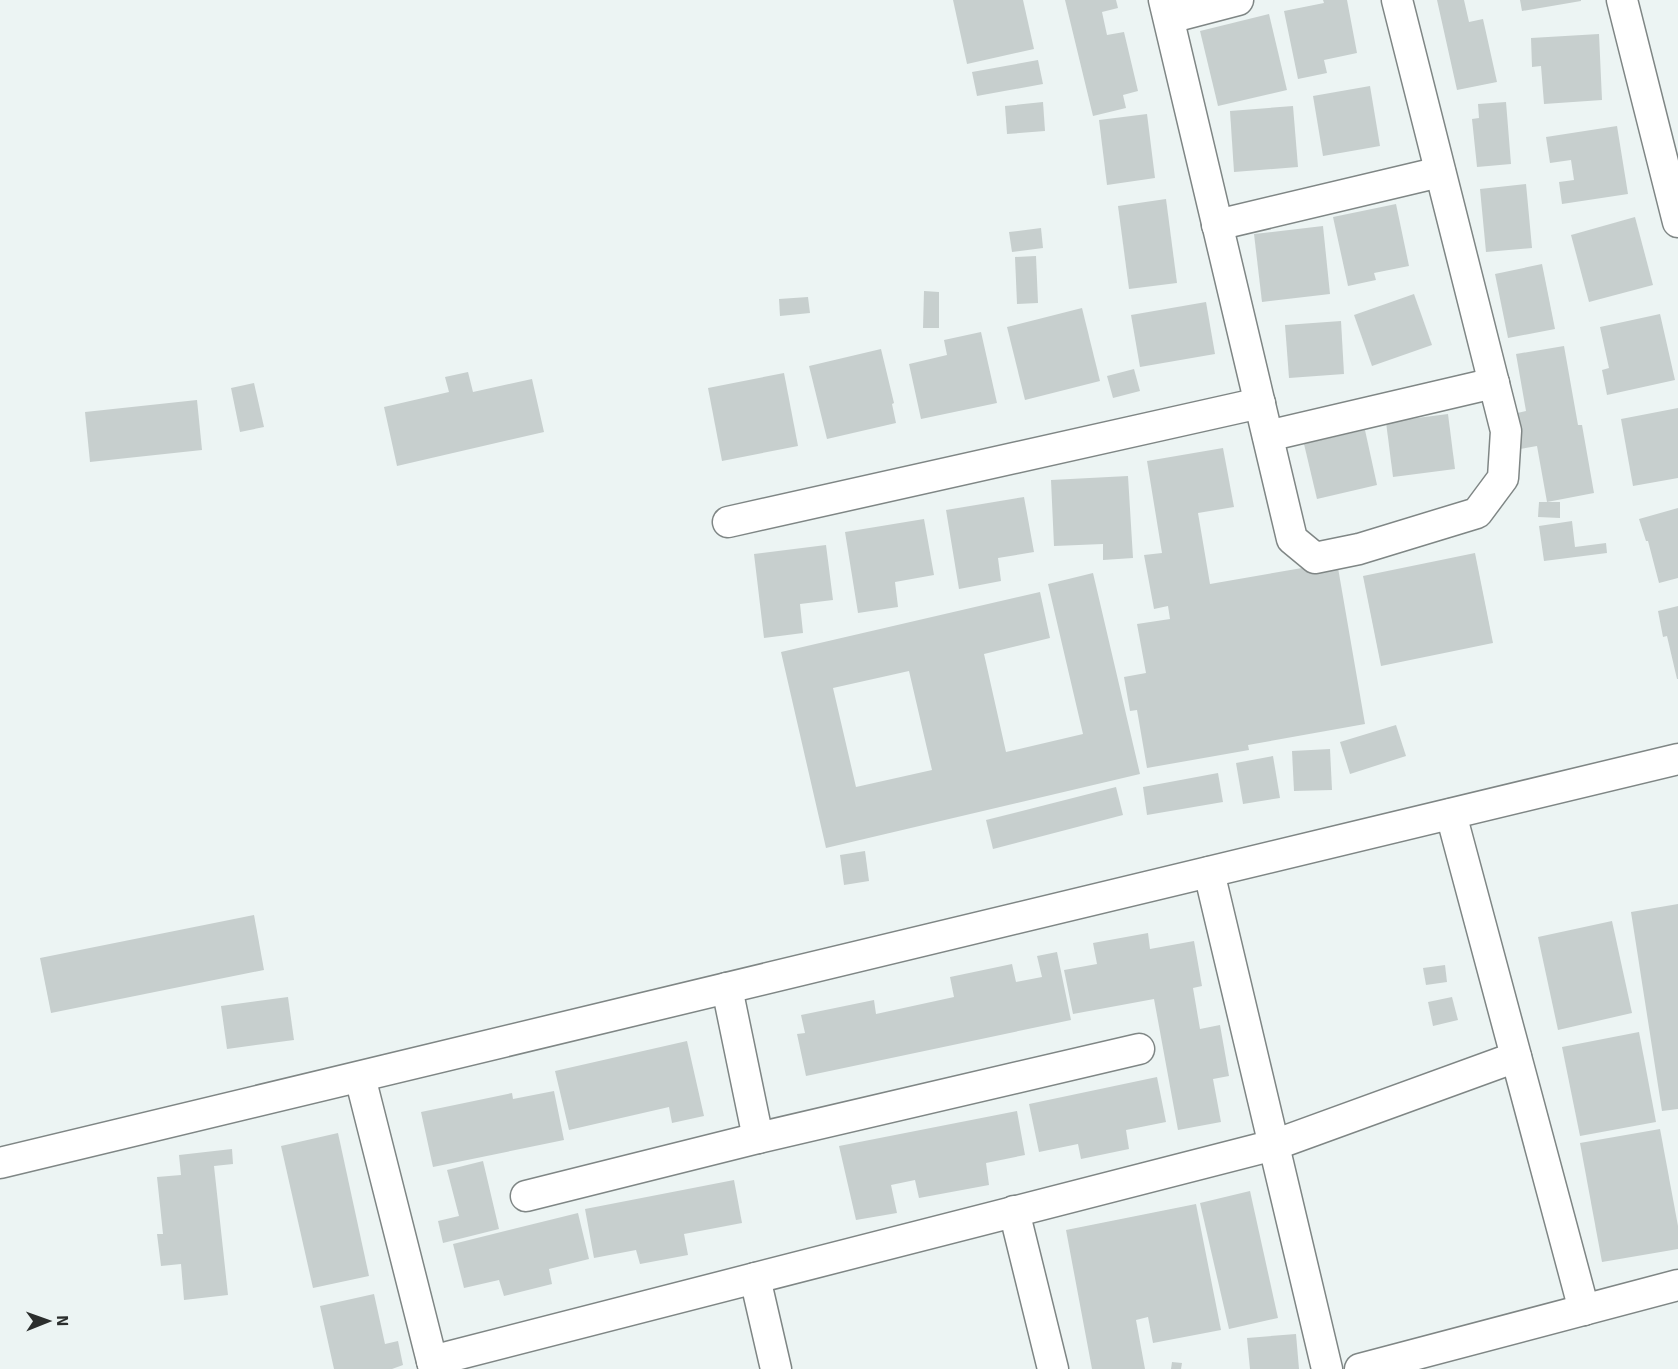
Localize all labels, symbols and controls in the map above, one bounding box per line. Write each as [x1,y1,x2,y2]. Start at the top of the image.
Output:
north arrow [18,1291,78,1351]
text: N [52,1315,72,1326]

